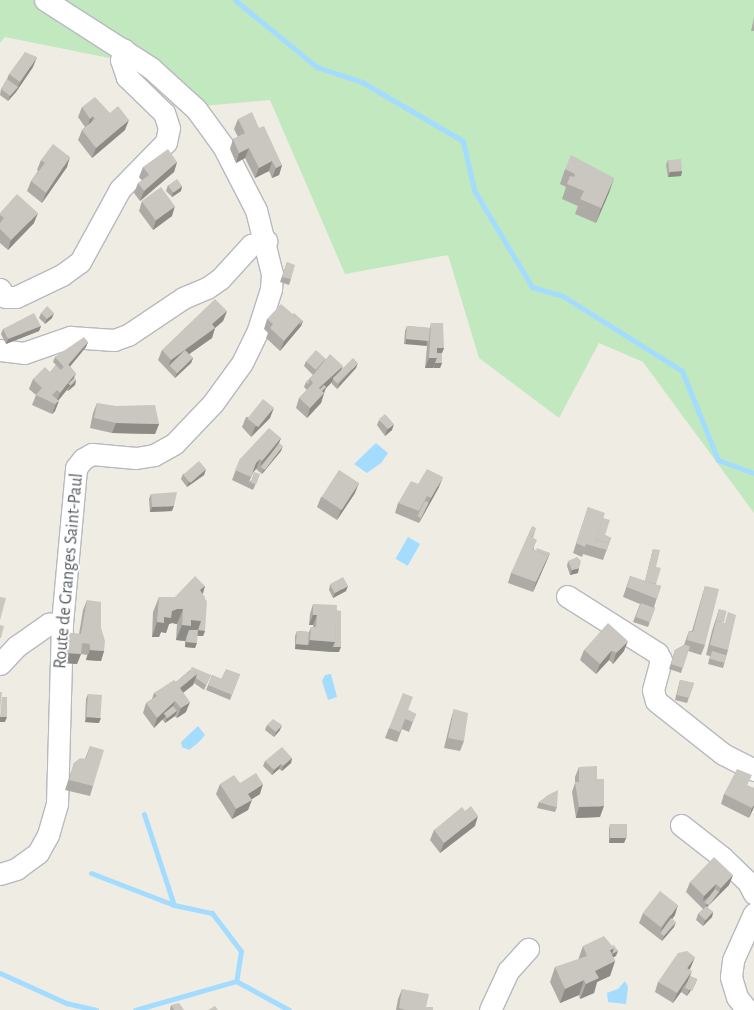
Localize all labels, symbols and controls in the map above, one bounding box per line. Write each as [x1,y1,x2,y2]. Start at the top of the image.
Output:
street label: Route de Granges Saint-Paul [50,472,88,670]

